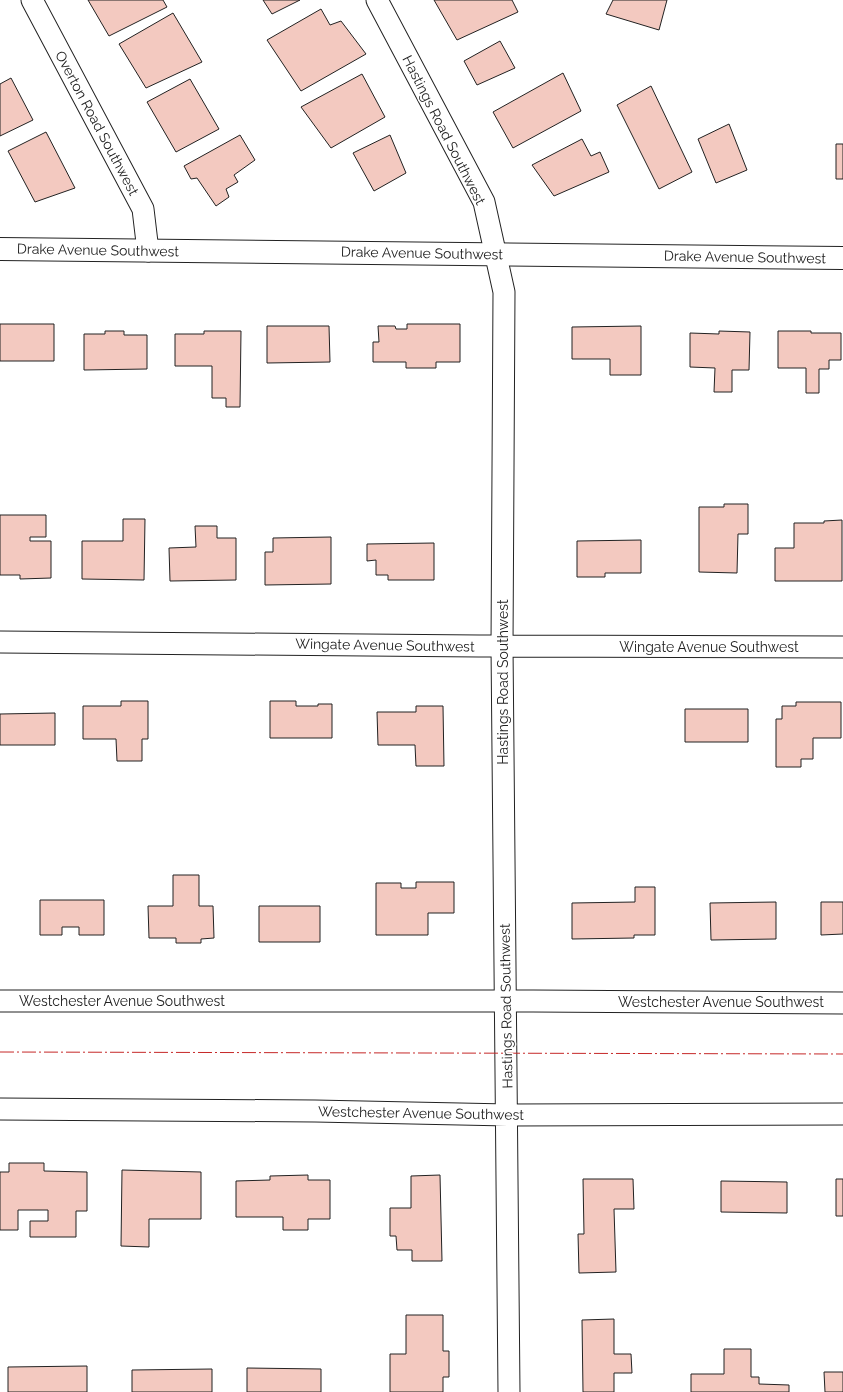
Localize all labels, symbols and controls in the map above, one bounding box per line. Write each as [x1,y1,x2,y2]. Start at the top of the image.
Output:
street label: Overton Road Southwest [52,48,142,198]
street label: Hastings Road Southwest [399,53,489,208]
street label: Drake Avenue Southwest [17,241,180,259]
street label: Drake Avenue Southwest [341,244,504,262]
street label: Drake Avenue Southwest [664,248,827,266]
street label: Hastings Road Southwest [495,599,511,765]
street label: Wingate Avenue Southwest [295,635,475,655]
street label: Wingate Avenue Southwest [619,639,799,655]
street label: Hastings Road Southwest [497,923,515,1089]
street label: Westchester Avenue Southwest [19,993,225,1009]
street label: Westchester Avenue Southwest [618,994,824,1010]
street label: Westchester Avenue Southwest [318,1103,524,1123]

